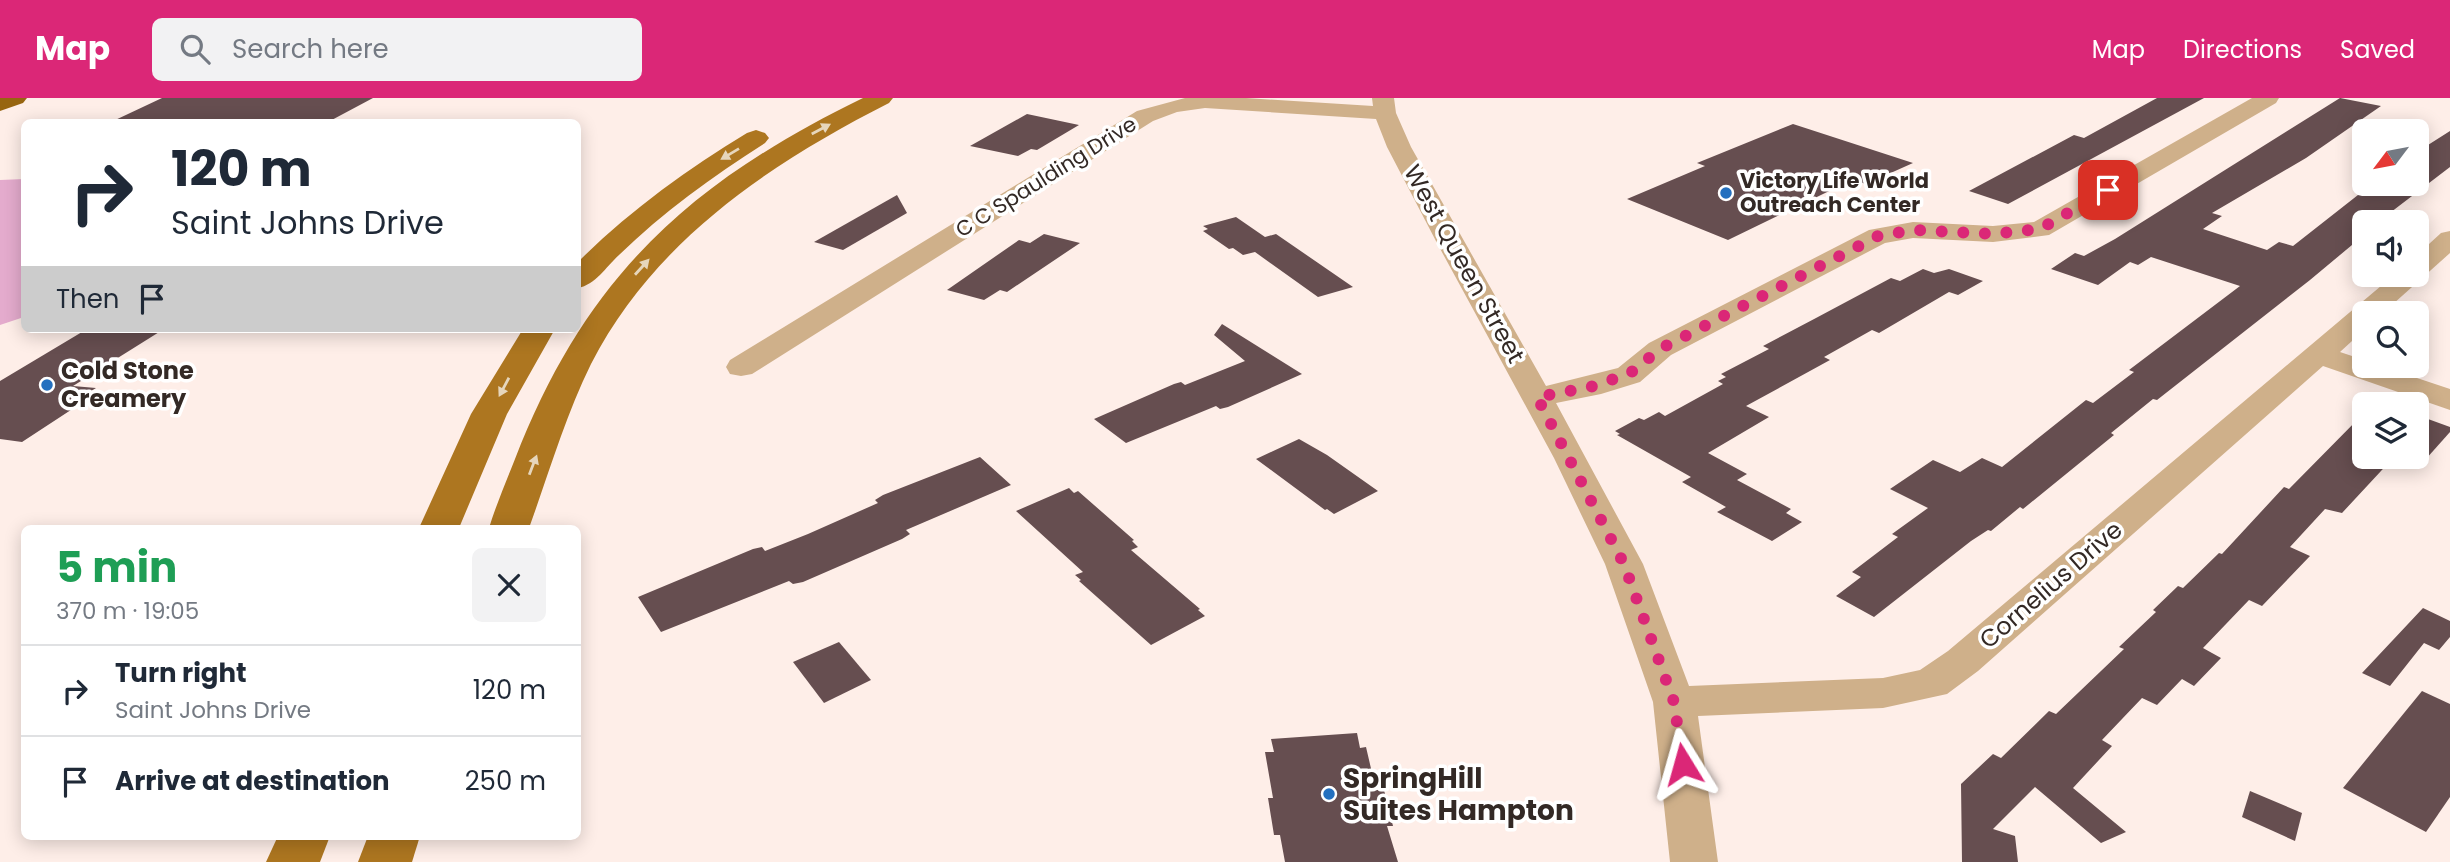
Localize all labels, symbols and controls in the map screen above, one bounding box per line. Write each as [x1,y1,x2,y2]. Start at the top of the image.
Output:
search box [152,18,642,81]
text: Map [35,25,110,72]
icon: search [176,30,214,68]
text: Search here [232,31,389,67]
text: Map [2092,33,2145,66]
text: Directions [2183,33,2302,66]
text: Saved [2340,33,2415,66]
street label: C C Spaulding Drive [950,109,1142,244]
north arrow [2352,119,2429,196]
map controls [2352,119,2429,469]
one-way arrow [811,123,831,135]
text: 120 m [171,135,312,203]
icon: right [56,147,147,238]
one-way arrow [720,148,739,160]
street label: West Queen Street [1396,159,1533,369]
pin [2078,160,2138,220]
place label: Victory Life World Outreach Center [1740,166,1929,219]
icon: arrive [2089,171,2127,209]
marker: Victory Life World Outreach Center [1718,185,1734,201]
text: Saint Johns Drive [171,200,444,245]
button: sound [2352,210,2429,287]
one-way arrow [633,259,649,276]
icon: arrive [133,280,171,318]
text: Then [56,281,119,317]
button: search [2352,301,2429,378]
place label: Cold Stone Creamery [61,354,194,415]
marker: Cold Stone Creamery [39,377,55,393]
one-way arrow [498,377,510,397]
button: layers [2352,392,2429,469]
one-way arrow [528,454,539,475]
street label: Cornelius Drive [1972,513,2129,656]
text: 5 min [56,538,177,597]
button: close [472,548,546,622]
text: 370 m · 19:05 [56,595,199,627]
text: Turn right [115,655,247,691]
icon: right [56,672,94,710]
text: 120 m [473,672,546,708]
text: Saint Johns Drive [115,694,311,726]
position arrow [1646,727,1720,801]
place label: SpringHill Suites Hampton [1343,759,1574,830]
icon: arrive [56,763,94,801]
text: Arrive at destination [115,763,390,799]
text: 250 m [465,763,546,799]
marker: SpringHill Suites Hampton [1321,786,1337,802]

